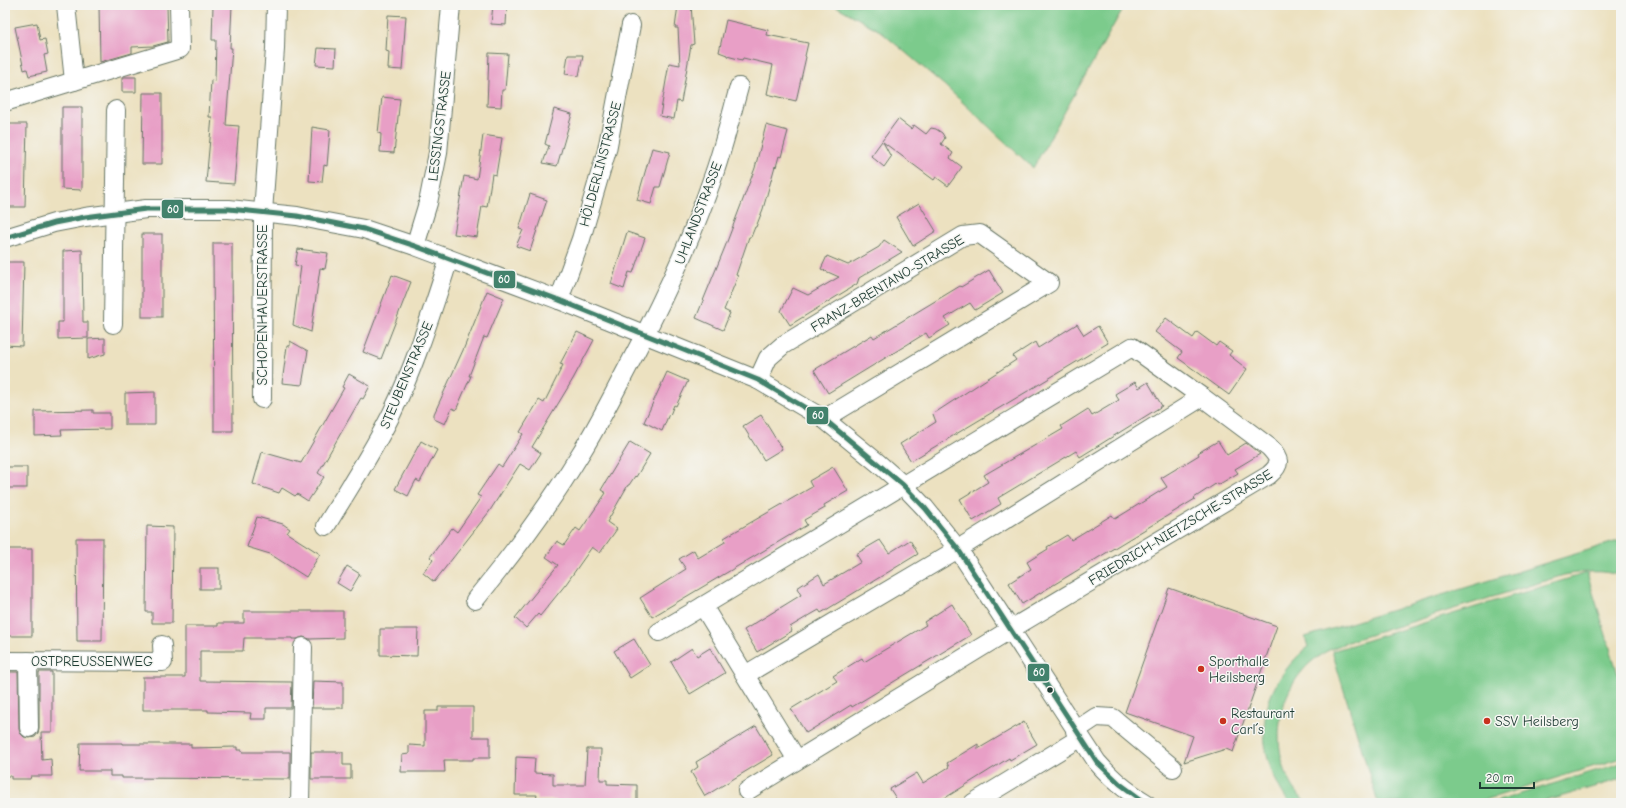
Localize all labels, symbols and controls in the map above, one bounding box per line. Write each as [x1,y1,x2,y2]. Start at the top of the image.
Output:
street label: LESSINGSTRASSE [424,70,455,182]
street label: HÖLDERLINSTRASSE [576,100,625,229]
street label: UHLANDSTRASSE [671,160,726,267]
line badge: 60 [161,199,184,219]
text: 60 [167,203,179,216]
street label: SCHOPENHAUERSTRASSE [254,224,271,386]
street label: FRANZ-BRENTANO-STRASSE [808,231,967,336]
line badge: 60 [493,270,516,289]
text: 60 [498,273,510,286]
street label: STEUBENSTRASSE [376,319,437,431]
line badge: 60 [806,406,829,425]
text: 60 [812,409,824,422]
street label: FRIEDRICH-NIETZSCHE-STRASSE [1085,466,1275,589]
street label: OSTPREUSSENWEG [31,653,153,670]
place label: Sporthalle Heilsberg [1209,653,1269,686]
line badge: 60 [1027,663,1050,682]
marker: Sporthalle Heilsberg [1196,664,1206,674]
text: 60 [1033,666,1045,679]
unlabelled marker [1045,685,1055,695]
place label: Restaurant Carl´s [1231,705,1295,738]
place label: SSV Heilsberg [1495,713,1579,730]
marker: Restaurant Carl´s [1218,716,1228,726]
marker: SSV Heilsberg [1482,716,1492,726]
scale bar [1480,764,1534,790]
text: 20 m [1486,771,1514,785]

